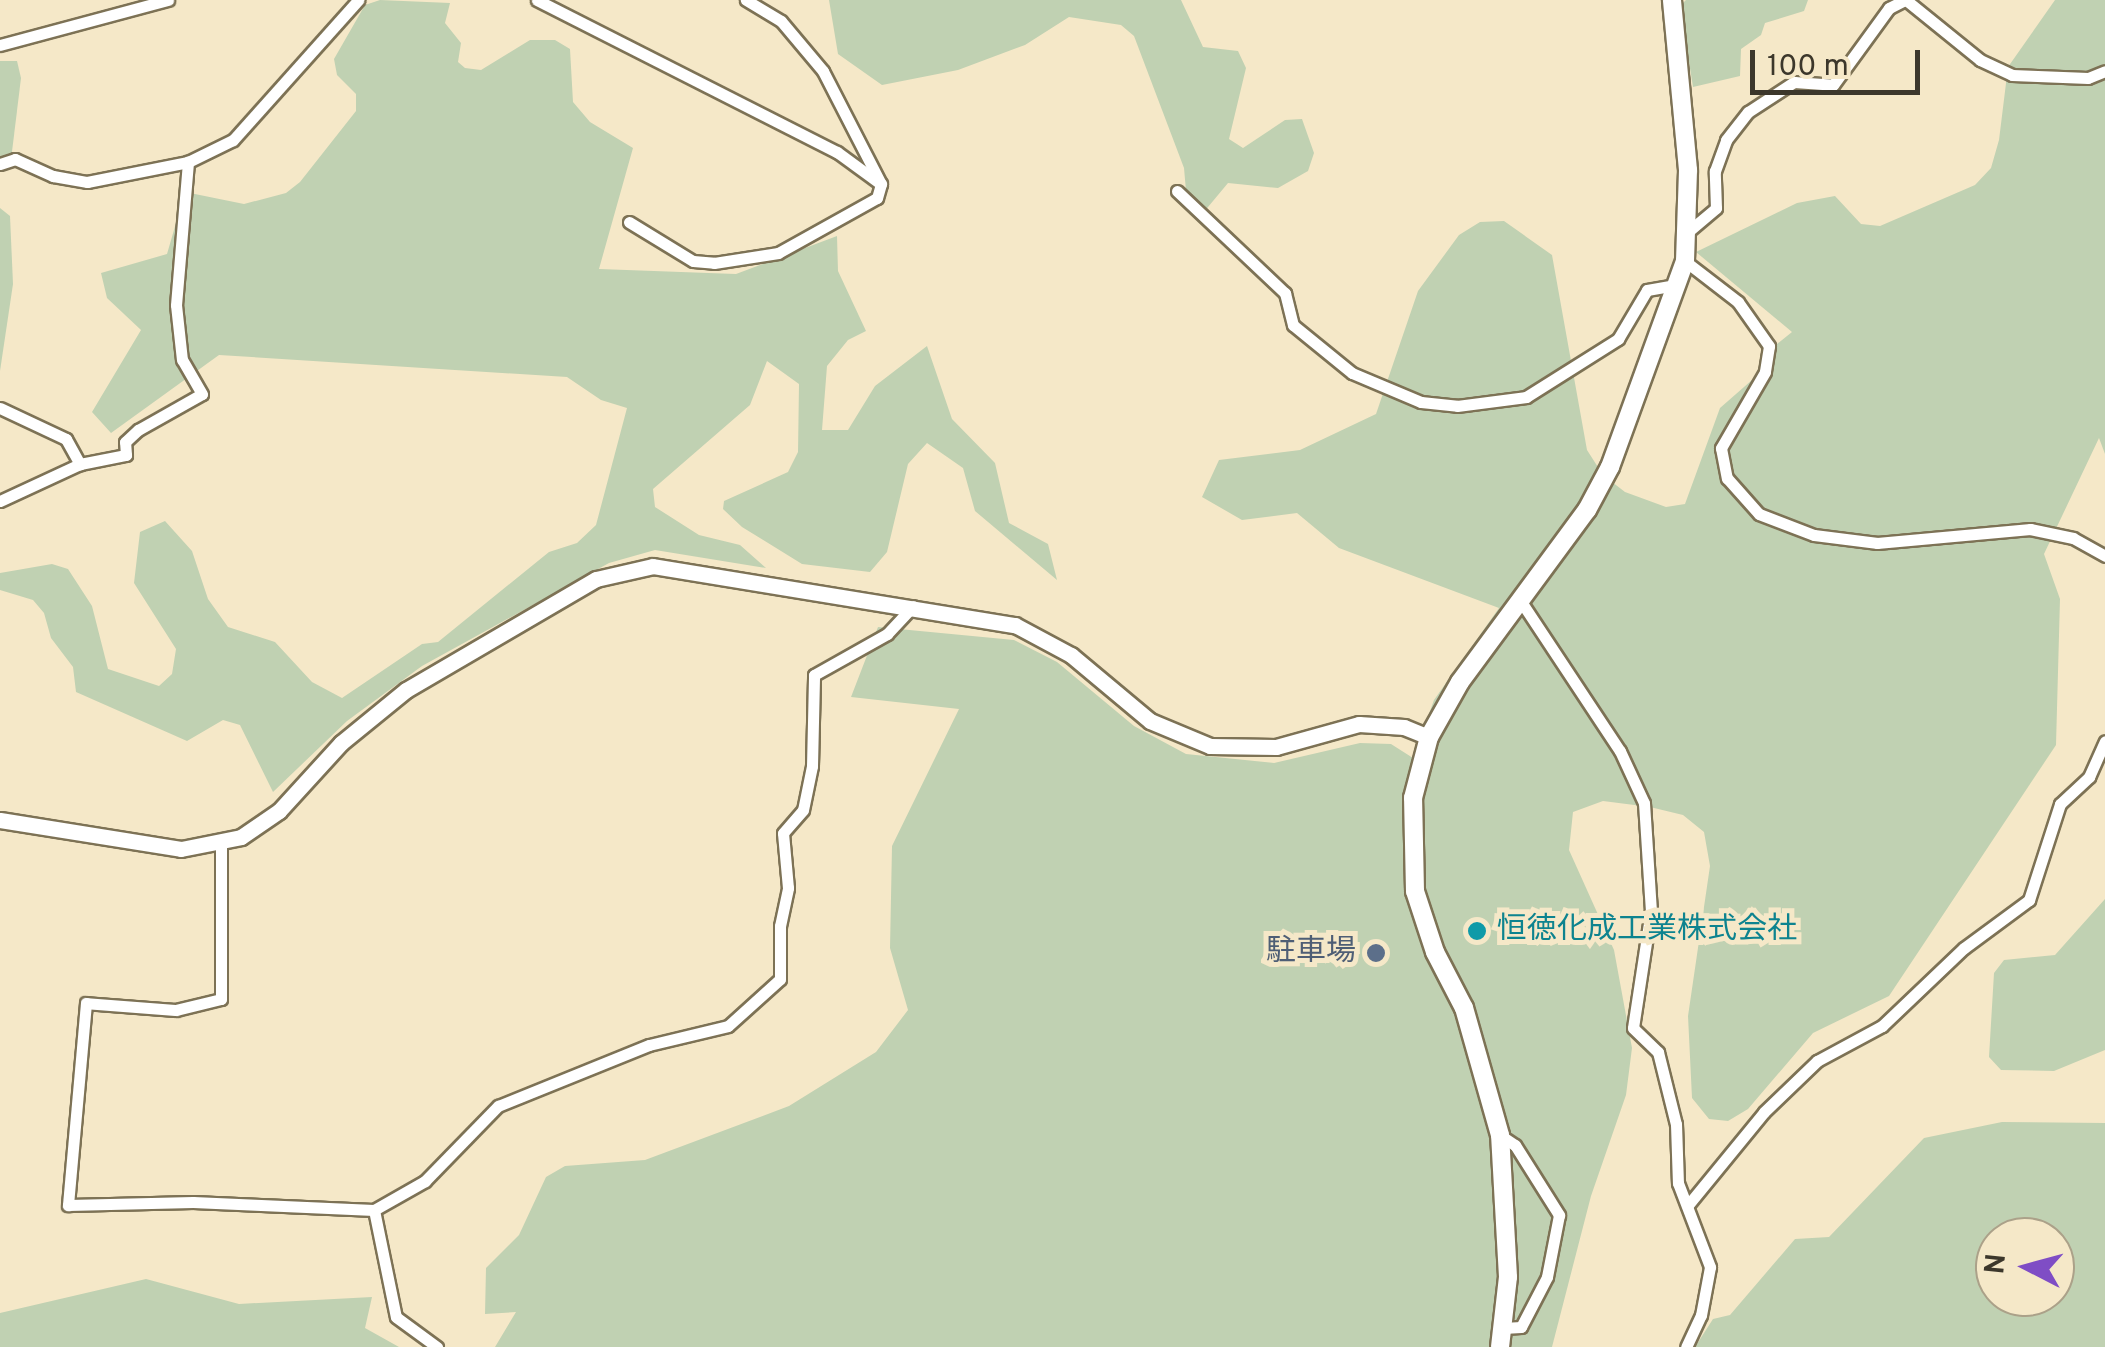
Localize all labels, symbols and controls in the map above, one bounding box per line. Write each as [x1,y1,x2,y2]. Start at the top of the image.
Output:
scale bar [1755,30,1925,92]
text: 100 m [1767,49,1849,86]
place label: 恒徳化成工業株式会社 [1497,913,1797,949]
marker: 恒徳化成工業株式会社 [1466,920,1488,942]
place label: 駐車場 [1266,935,1356,971]
marker: 駐車場 [1365,942,1387,964]
north arrow [1975,1217,2075,1317]
text: N [1978,1252,2016,1276]

